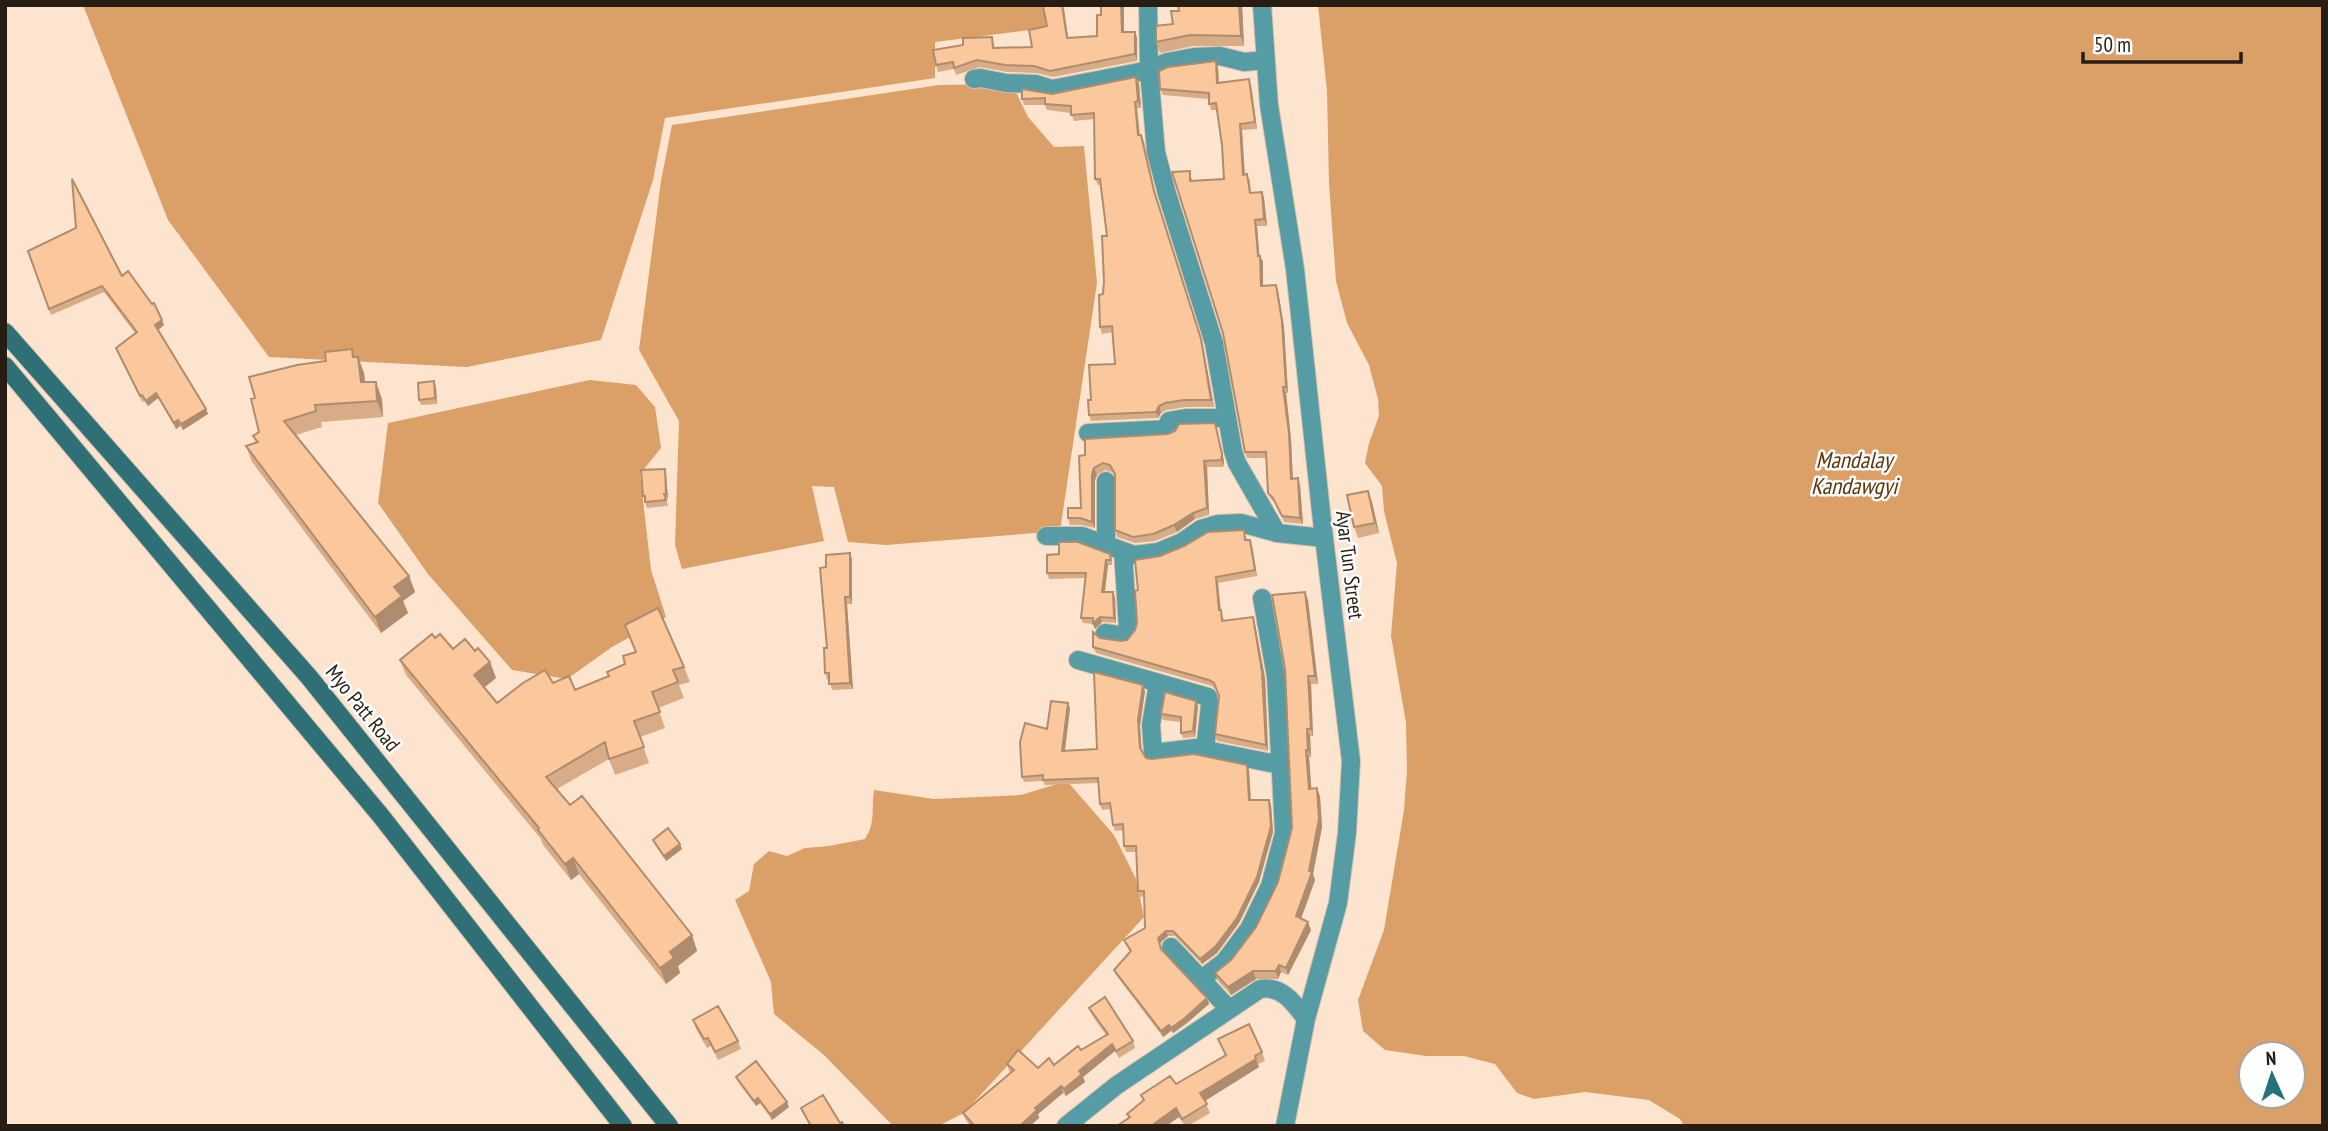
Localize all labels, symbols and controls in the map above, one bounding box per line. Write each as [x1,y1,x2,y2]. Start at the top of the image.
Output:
scale bar [2083,21,2240,65]
text: 50 m [2094,31,2131,58]
water label: Mandalay Kandawgyi [1811,445,1900,500]
street label: Ayar Tun Street [1330,509,1370,621]
street label: Myo Patt Road [320,659,406,757]
north arrow [2237,1040,2307,1110]
text: N [2265,1046,2277,1070]

